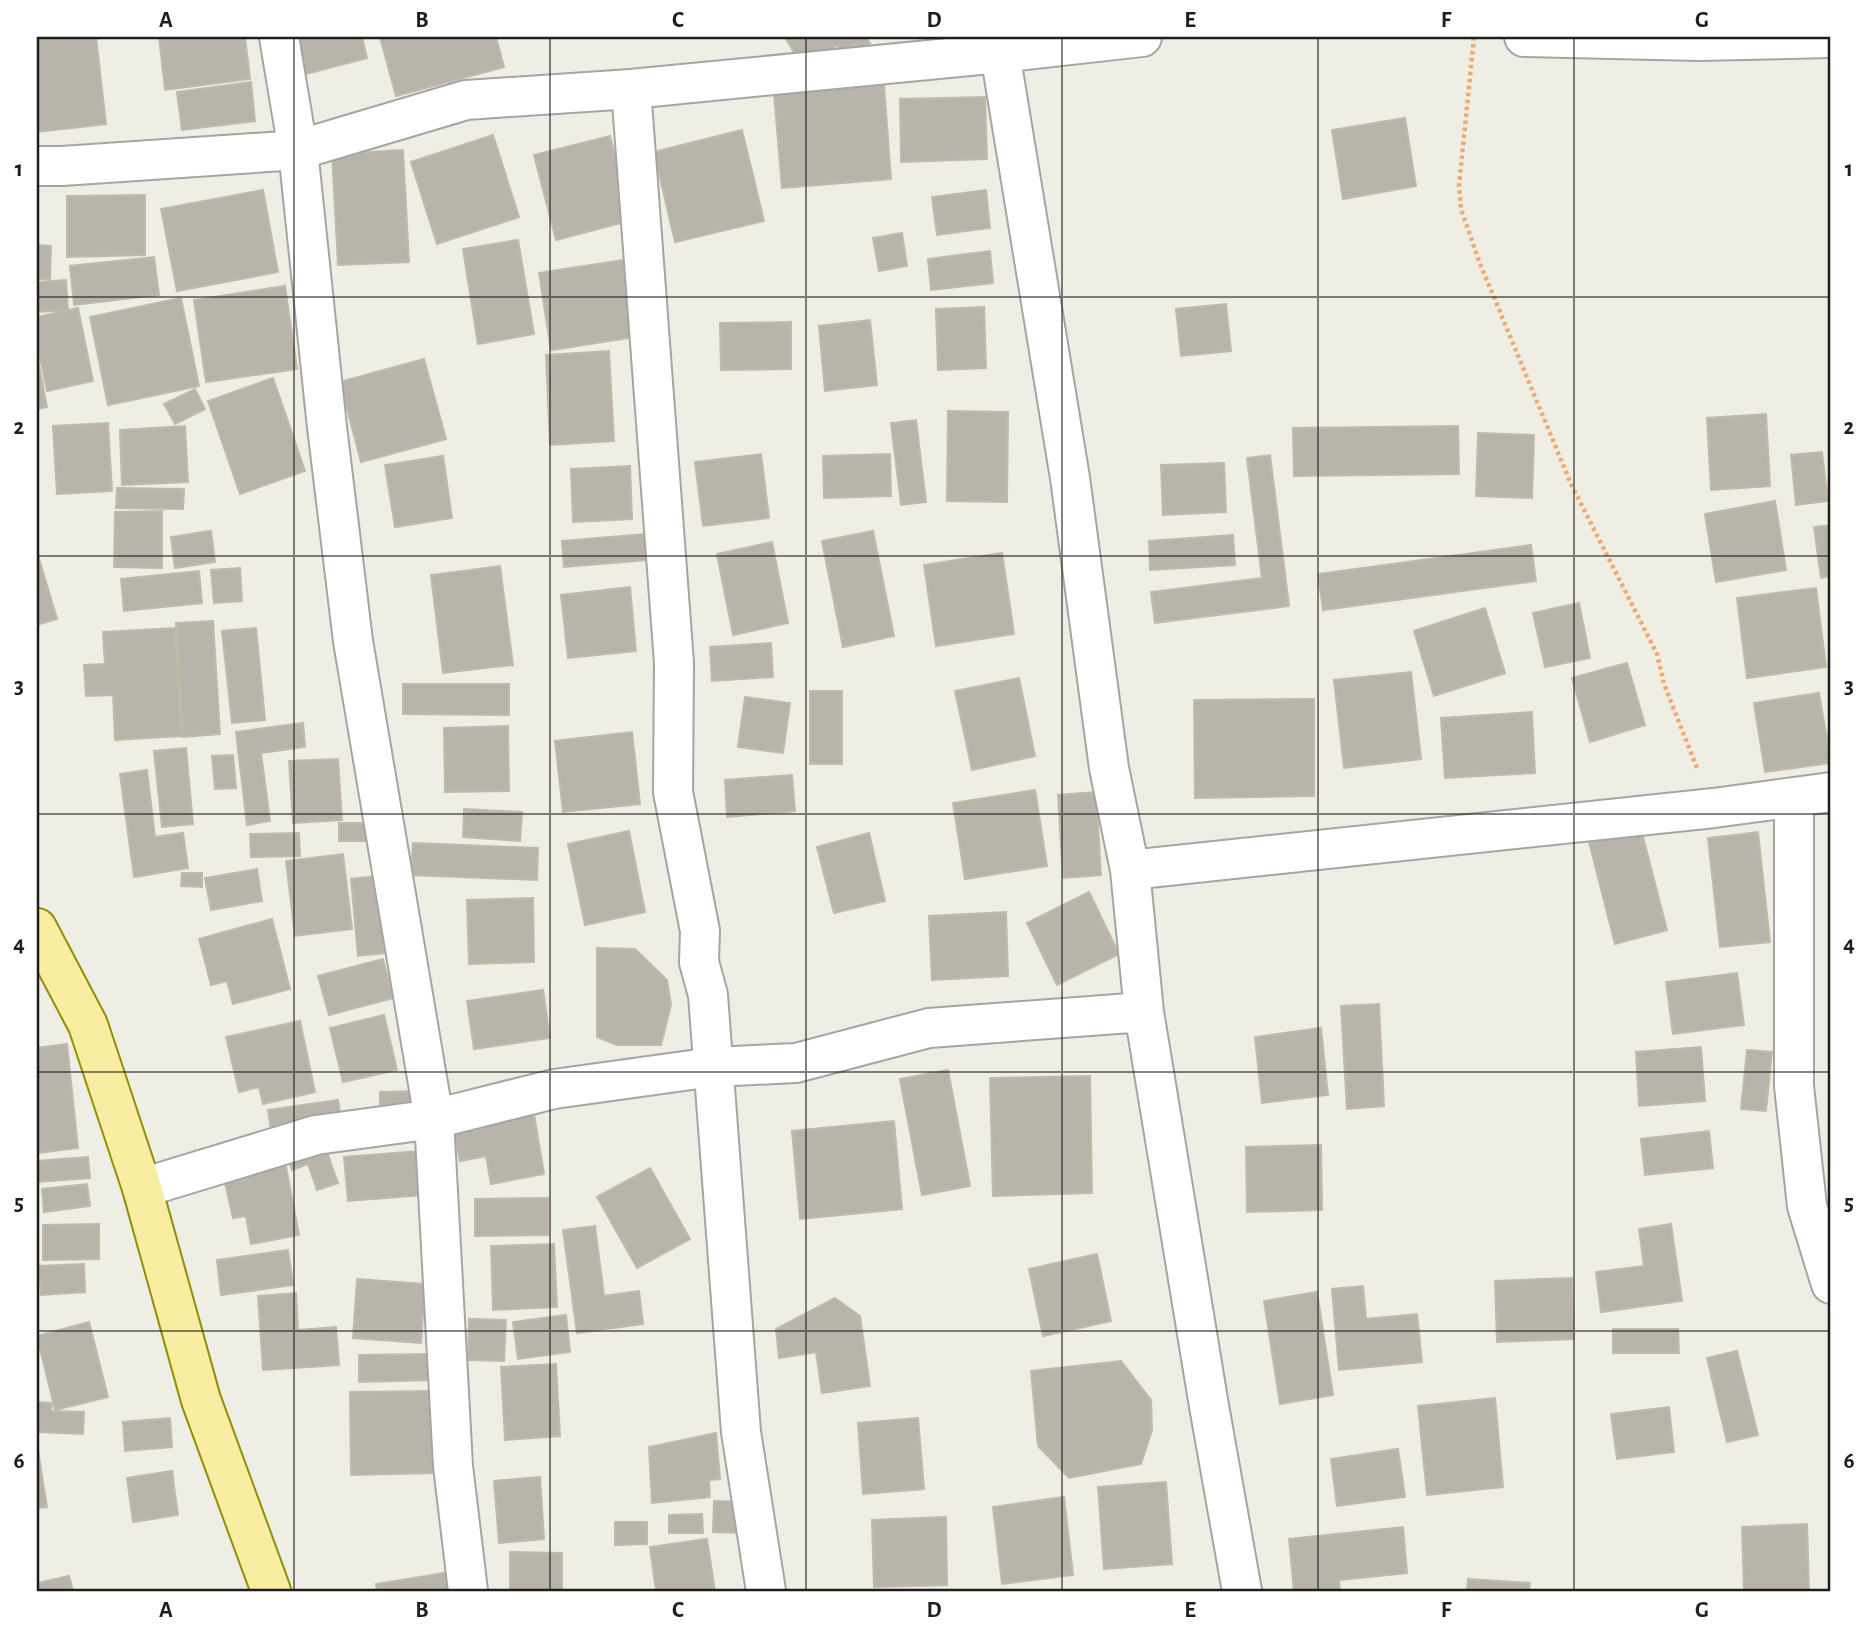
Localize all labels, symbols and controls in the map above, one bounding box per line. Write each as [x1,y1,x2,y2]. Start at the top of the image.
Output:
text: A [159,9,173,32]
text: B [415,9,429,32]
text: C [672,9,684,32]
text: D [926,9,942,32]
text: E [1184,9,1196,32]
text: F [1441,9,1452,32]
text: G [1695,9,1709,32]
text: 1 [15,158,23,181]
text: 1 [1845,158,1853,181]
text: 2 [14,416,25,439]
text: 2 [1844,416,1855,439]
text: 3 [14,675,24,698]
text: 3 [1844,675,1854,698]
text: 4 [13,933,25,956]
text: 4 [1843,933,1855,956]
text: 5 [14,1192,24,1215]
text: 5 [1844,1192,1854,1215]
text: 6 [13,1450,25,1473]
text: 6 [1843,1450,1855,1473]
text: A [159,1599,173,1622]
text: B [415,1599,429,1622]
text: C [672,1599,684,1622]
text: D [926,1599,942,1622]
text: E [1184,1599,1196,1622]
text: F [1441,1599,1452,1622]
text: G [1695,1599,1709,1622]

